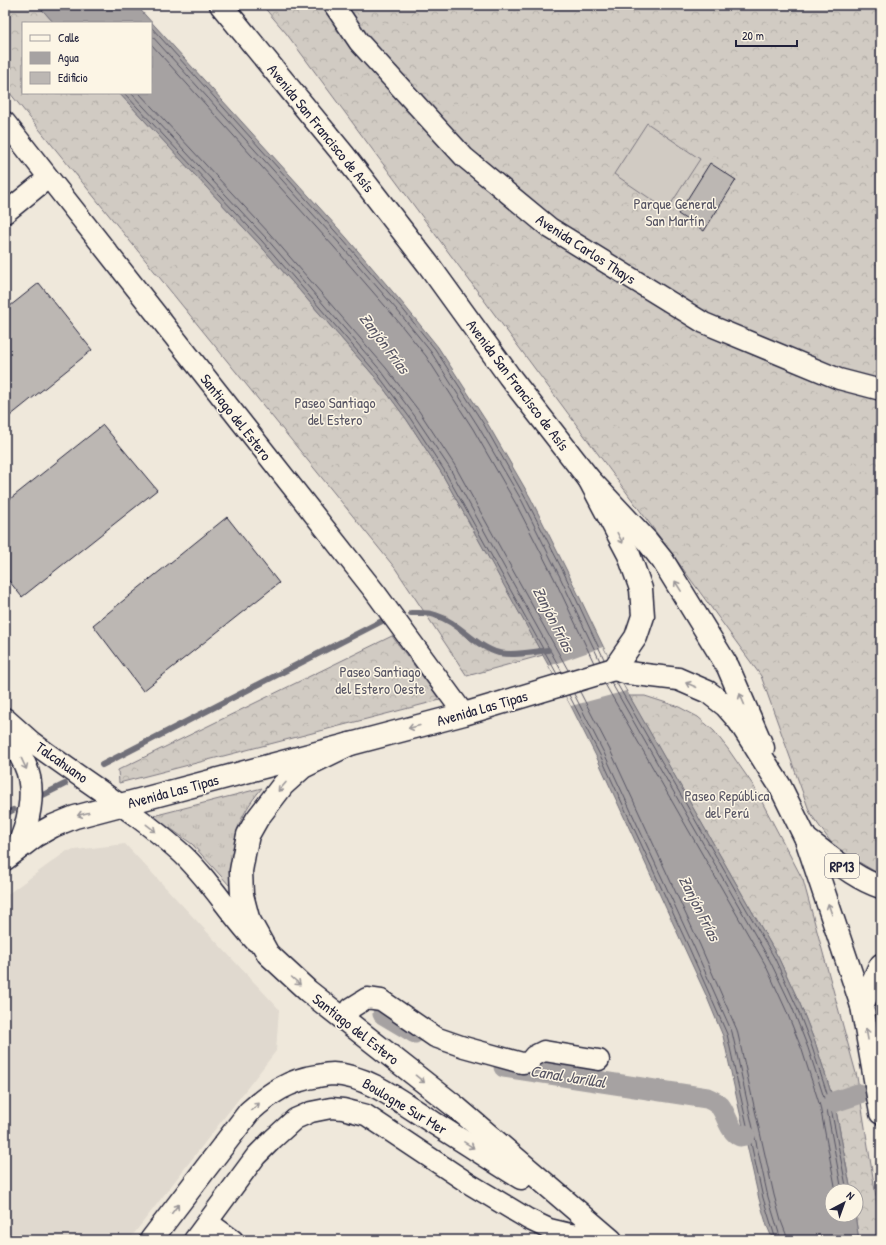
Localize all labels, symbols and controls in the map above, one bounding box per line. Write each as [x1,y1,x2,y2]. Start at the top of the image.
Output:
legend [22,22,152,94]
scale bar [736,22,797,48]
text: 20 m [742,27,764,44]
text: Calle [58,29,79,46]
text: Agua [58,49,79,66]
street label: Avenida San Francisco de Asís [263,59,379,197]
text: Edificio [58,69,88,86]
park label: Parque General San Martín [634,193,716,231]
street label: Avenida Carlos Thays [532,209,640,289]
water label: Zanjón Frías [355,308,416,379]
street label: Avenida San Francisco de Asís [462,315,574,455]
street label: Santiago del Estero [195,369,277,465]
park label: Paseo Santiago del Estero [294,392,376,430]
one-way arrow [617,532,625,544]
one-way arrow [674,580,682,592]
water label: Zanjón Frías [528,582,581,657]
park label: Paseo Santiago del Estero Oeste [335,661,425,699]
one-way arrow [686,681,698,689]
street label: Avenida Las Tipas [434,685,530,731]
one-way arrow [738,693,746,705]
one-way arrow [408,724,421,731]
street label: Talcahuano [32,736,92,788]
one-way arrow [21,758,28,770]
street label: Avenida Las Tipas [125,769,221,813]
one-way arrow [277,781,286,792]
park label: Paseo República del Perú [685,785,770,823]
one-way arrow [77,811,90,819]
one-way arrow [146,824,157,833]
road number: RP13 [825,854,859,878]
water label: Zanjón Frías [674,871,727,946]
one-way arrow [826,903,833,916]
one-way arrow [291,976,301,985]
street label: Santiago del Estero [308,988,404,1070]
one-way arrow [863,1027,871,1040]
water label: Canal Jarillal [529,1059,608,1093]
street label: Boulogne Sur Mer [359,1072,451,1140]
one-way arrow [415,1074,425,1083]
one-way arrow [250,1102,260,1111]
one-way arrow [463,1142,475,1150]
north arrow [824,1183,864,1223]
text: N [844,1188,857,1203]
one-way arrow [171,1204,179,1215]

